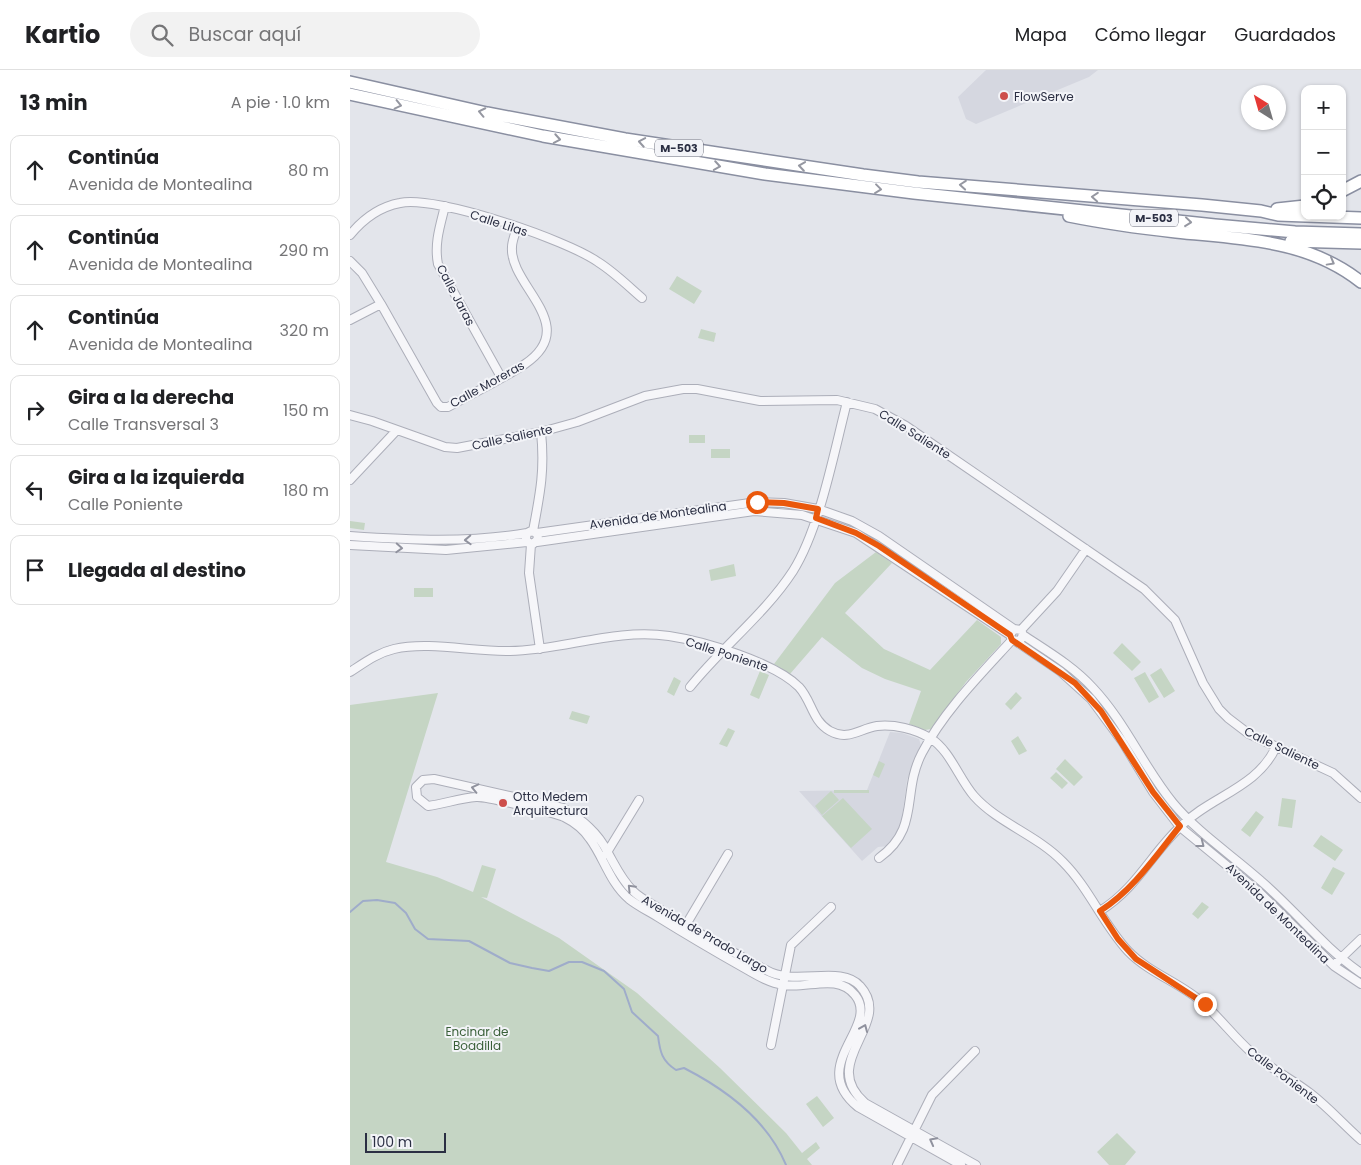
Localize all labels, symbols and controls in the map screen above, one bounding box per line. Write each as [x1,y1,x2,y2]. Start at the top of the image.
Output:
search box [130,12,480,57]
text: Kartio [25,18,100,51]
icon: search [148,21,176,49]
text: Buscar aquí [188,21,301,48]
text: Mapa [1015,22,1067,47]
text: Cómo llegar [1095,22,1206,47]
text: Guardados [1234,22,1336,47]
north arrow [1241,85,1286,130]
map controls [1301,85,1346,220]
button: + [1301,85,1346,130]
text: 13 min [20,88,88,117]
place label: FlowServe [1014,88,1074,105]
marker: FlowServe [998,90,1010,102]
text: A pie · 1.0 km [231,91,330,114]
one-way arrow [393,99,402,110]
one-way arrow [477,107,486,117]
button: − [1301,130,1346,175]
one-way arrow [552,133,561,143]
one-way arrow [637,137,646,147]
road number: M-503 [655,140,703,156]
text: Continúa [68,144,159,171]
icon: ahead [21,156,49,184]
text: 80 m [288,159,329,182]
one-way arrow [712,161,721,171]
one-way arrow [798,162,806,172]
text: Avenida de Montealina [68,173,253,196]
button: locate [1301,175,1346,220]
one-way arrow [959,180,967,191]
one-way arrow [874,183,882,194]
one-way arrow [1090,191,1098,202]
street label: Calle Lilas [468,206,530,240]
road number: M-503 [1130,210,1178,226]
one-way arrow [1184,216,1192,227]
text: Continúa [68,224,159,251]
icon: ahead [21,236,49,264]
text: 290 m [279,239,329,262]
text: Avenida de Montealina [68,253,253,276]
one-way arrow [1326,256,1335,266]
street label: Calle Jaras [433,261,479,329]
text: Continúa [68,304,159,331]
icon: ahead [21,316,49,344]
text: 320 m [280,319,329,342]
text: Avenida de Montealina [68,333,253,356]
street label: Calle Moreras [447,357,527,411]
text: Gira a la derecha [68,384,234,411]
icon: right [21,396,49,424]
text: 150 m [283,399,329,422]
street label: Calle Saliente [876,405,954,463]
text: Calle Transversal 3 [68,413,219,436]
street label: Calle Saliente [470,420,554,454]
text: Gira a la izquierda [68,464,245,491]
icon: left [21,476,49,504]
text: 180 m [283,479,329,502]
route start [746,491,769,514]
text: Calle Poniente [68,493,183,516]
street label: Avenida de Montealina [588,497,728,533]
one-way arrow [464,535,472,546]
one-way arrow [395,542,403,553]
icon: arrive [21,556,49,584]
text: Llegada al destino [68,557,246,584]
street label: Calle Poniente [683,633,771,675]
street label: Calle Saliente [1241,722,1323,774]
one-way arrow [470,783,479,794]
place label: Otto Medem Arquitectura [513,788,588,819]
marker: Otto Medem Arquitectura [497,797,509,809]
one-way arrow [1195,838,1204,846]
street label: Avenida de Montealina [1222,859,1334,967]
one-way arrow [628,885,637,894]
street label: Avenida de Prado Largo [639,891,772,977]
route end [1194,993,1217,1016]
park label: Encinar de Boadilla [445,1023,509,1054]
one-way arrow [858,1024,869,1033]
street label: Calle Poniente [1243,1042,1323,1108]
scale bar [365,1130,446,1153]
text: 100 m [372,1132,412,1152]
one-way arrow [930,1137,939,1147]

